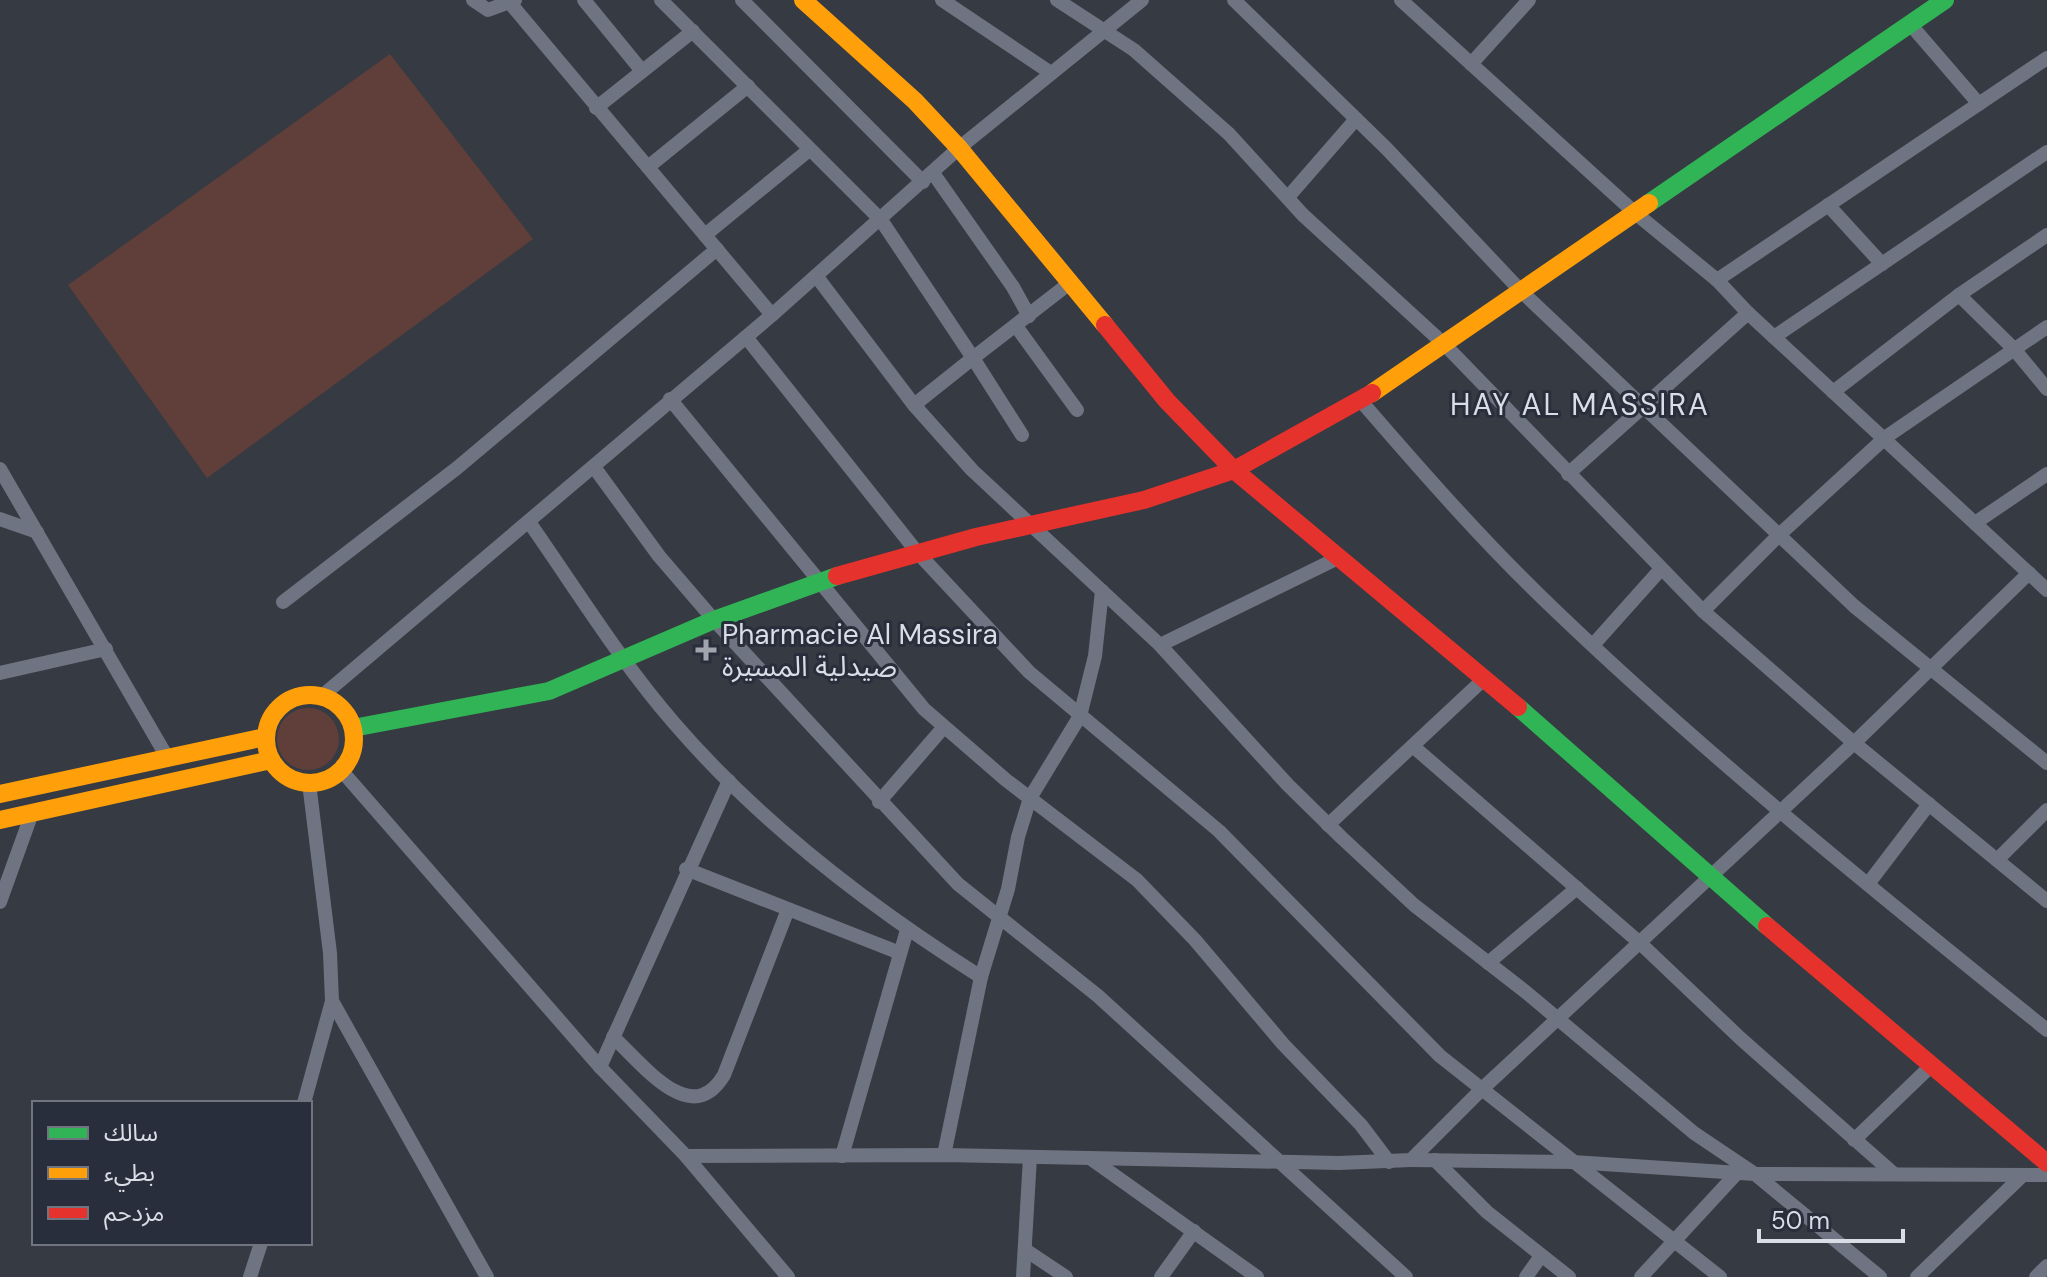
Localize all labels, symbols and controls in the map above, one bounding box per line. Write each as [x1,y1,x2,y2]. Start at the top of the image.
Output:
district label: HAY AL MASSIRA [1450,385,1710,424]
place label: Pharmacie Al Massira صيدلية المسيرة [722,616,998,685]
marker: Pharmacie Al Massira صيدلية المسيرة [697,641,715,659]
legend [32,1101,312,1245]
text: سالك [104,1117,158,1148]
text: بطيء [104,1157,155,1192]
scale bar [1759,1193,1903,1243]
text: مزدحم [104,1197,164,1230]
text: 50 m [1771,1205,1830,1236]

